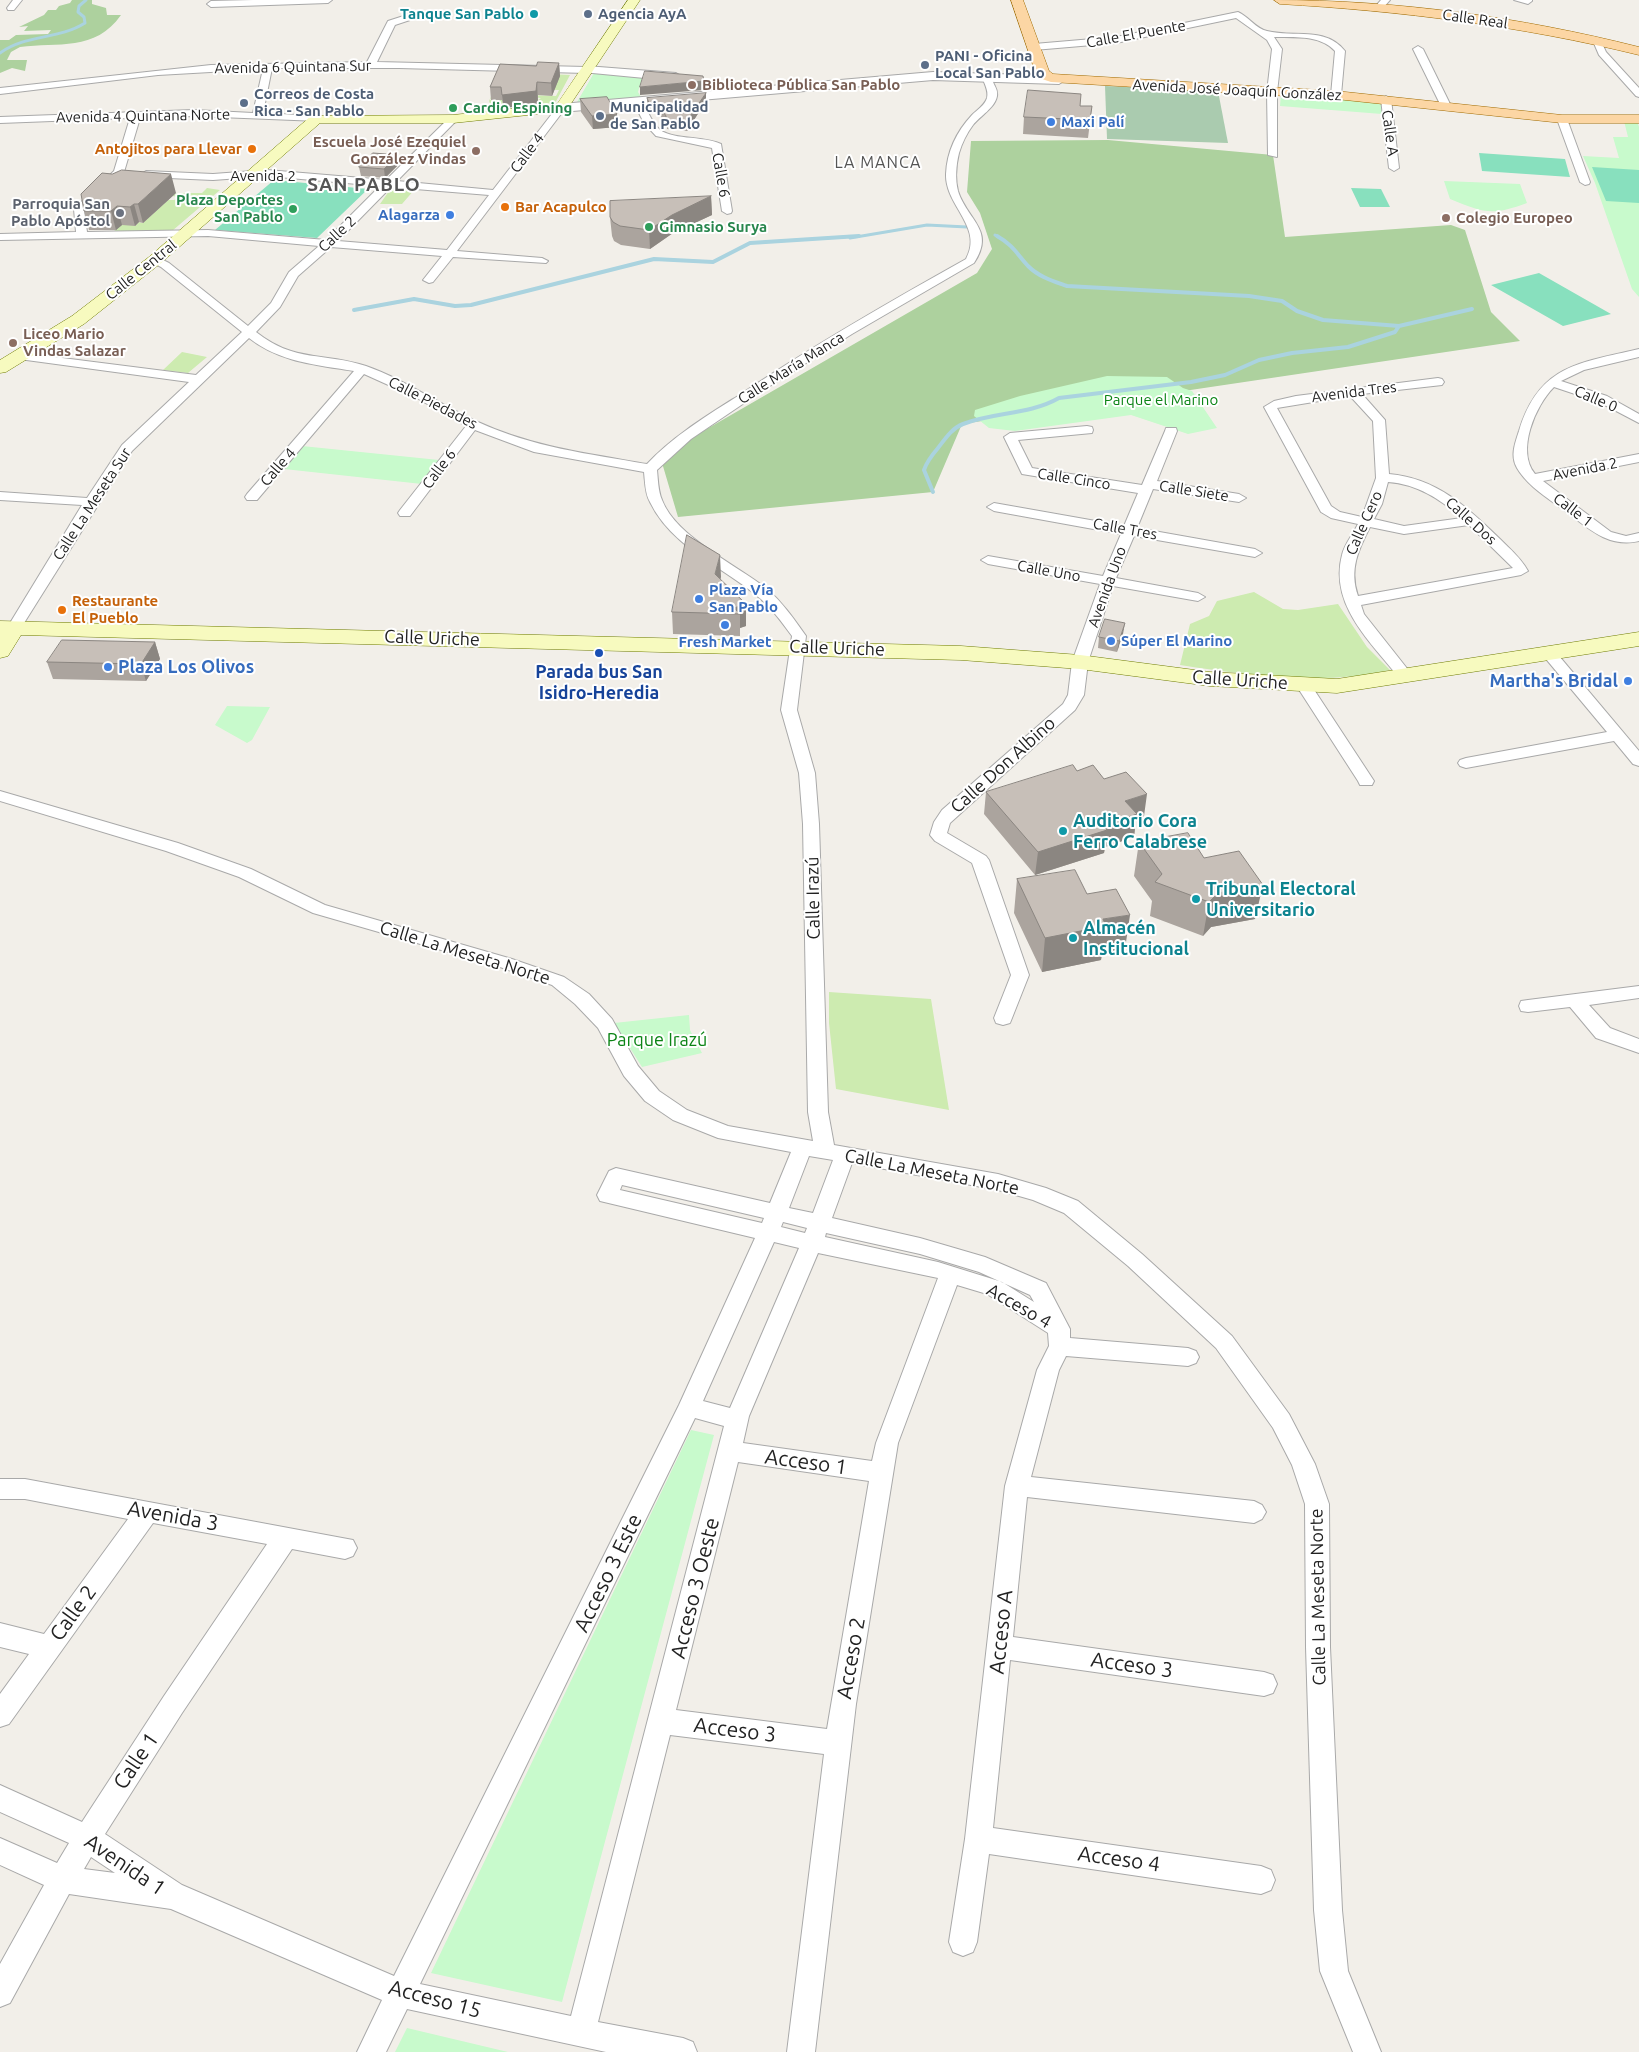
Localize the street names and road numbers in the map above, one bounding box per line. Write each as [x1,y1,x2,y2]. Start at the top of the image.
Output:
street label: Calle Real [1441,6,1509,32]
street label: Calle El Puente [1085,16,1187,52]
street label: Avenida 6 Quintana Sur [214,57,372,77]
street label: Avenida José Joaquín González [1132,76,1342,104]
street label: Avenida 4 Quintana Norte [56,105,230,127]
street label: Calle A [1378,109,1402,157]
street label: Calle 4 [506,130,548,176]
street label: Calle 6 [708,151,734,199]
street label: Avenida 2 [230,167,296,185]
street label: Calle 2 [314,212,360,256]
street label: Calle Central [102,236,180,304]
street label: Calle María Manca [735,328,847,408]
street label: Calle Piedades [386,373,480,433]
street label: Avenida Tres [1310,378,1398,406]
street label: Calle 0 [1572,382,1620,416]
street label: Calle La Meseta Sur [49,444,135,564]
street label: Calle 4 [256,444,300,490]
street label: Calle 6 [418,446,460,492]
street label: Avenida 2 [1551,454,1619,484]
street label: Calle Cinco [1036,464,1112,494]
street label: Calle Siete [1158,477,1230,505]
street label: Calle Cero [1342,488,1386,558]
street label: Calle 1 [1550,489,1596,531]
street label: Calle Dos [1442,493,1500,549]
street label: Calle Tres [1092,515,1158,543]
street label: Avenida Uno [1084,544,1130,630]
street label: Calle Uno [1016,557,1082,585]
street label: Calle Uriche [384,626,480,650]
street label: Calle Uriche [789,636,885,660]
street label: Calle Uriche [1191,666,1289,694]
street label: Calle Don Albino [946,712,1060,818]
street label: Calle Irazú [801,856,825,940]
street label: Calle La Meseta Norte [377,917,553,989]
street label: Calle La Meseta Norte [843,1144,1021,1200]
street label: Acceso 4 [983,1279,1055,1333]
street label: Acceso 1 [763,1444,849,1480]
street label: Avenida 3 [126,1496,220,1536]
street label: Calle La Meseta Norte [1306,1508,1330,1686]
street label: Acceso 3 Este [569,1510,647,1636]
street label: Acceso 3 Oeste [665,1515,725,1661]
street label: Calle 2 [44,1580,102,1646]
street label: Acceso A [984,1589,1018,1675]
street label: Acceso 2 [831,1615,871,1701]
street label: Acceso 3 [1089,1647,1175,1683]
street label: Acceso 3 [692,1712,778,1748]
street label: Calle 1 [108,1728,164,1794]
street label: Avenida 1 [80,1829,170,1901]
street label: Acceso 4 [1076,1841,1162,1877]
street label: Acceso 15 [386,1975,484,2023]

